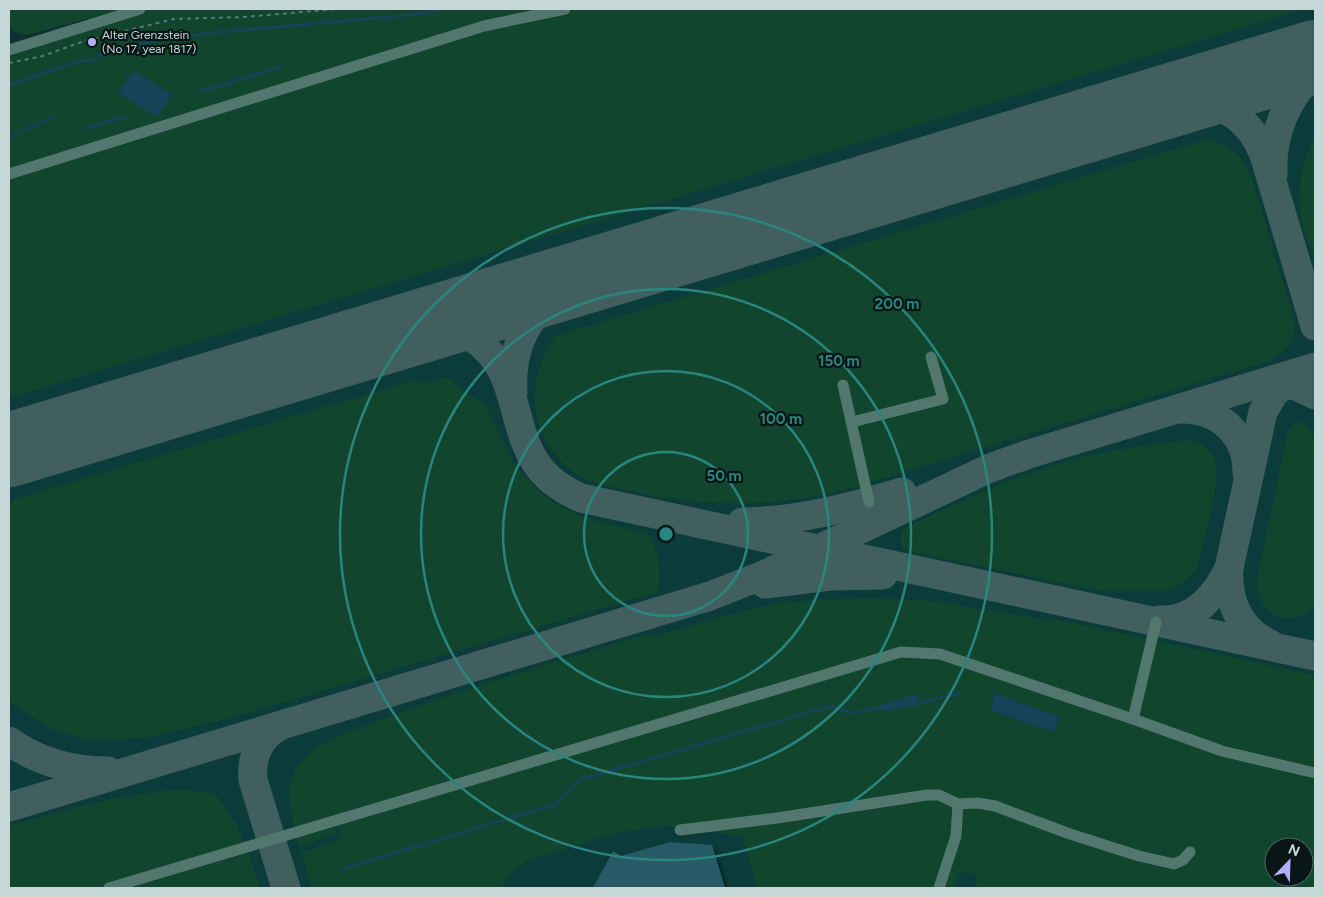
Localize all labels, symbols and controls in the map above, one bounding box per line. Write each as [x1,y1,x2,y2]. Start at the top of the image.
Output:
place label: Alter Grenzstein (No 17, year 1817) [102,28,196,56]
marker: Alter Grenzstein (No 17, year 1817) [86,36,98,48]
text: 200 m [875,295,919,313]
text: 150 m [818,352,860,370]
text: 100 m [760,410,802,428]
text: 50 m [706,467,742,485]
centre of rings [657,525,675,543]
north arrow [1264,837,1314,887]
text: N [1286,841,1302,860]

